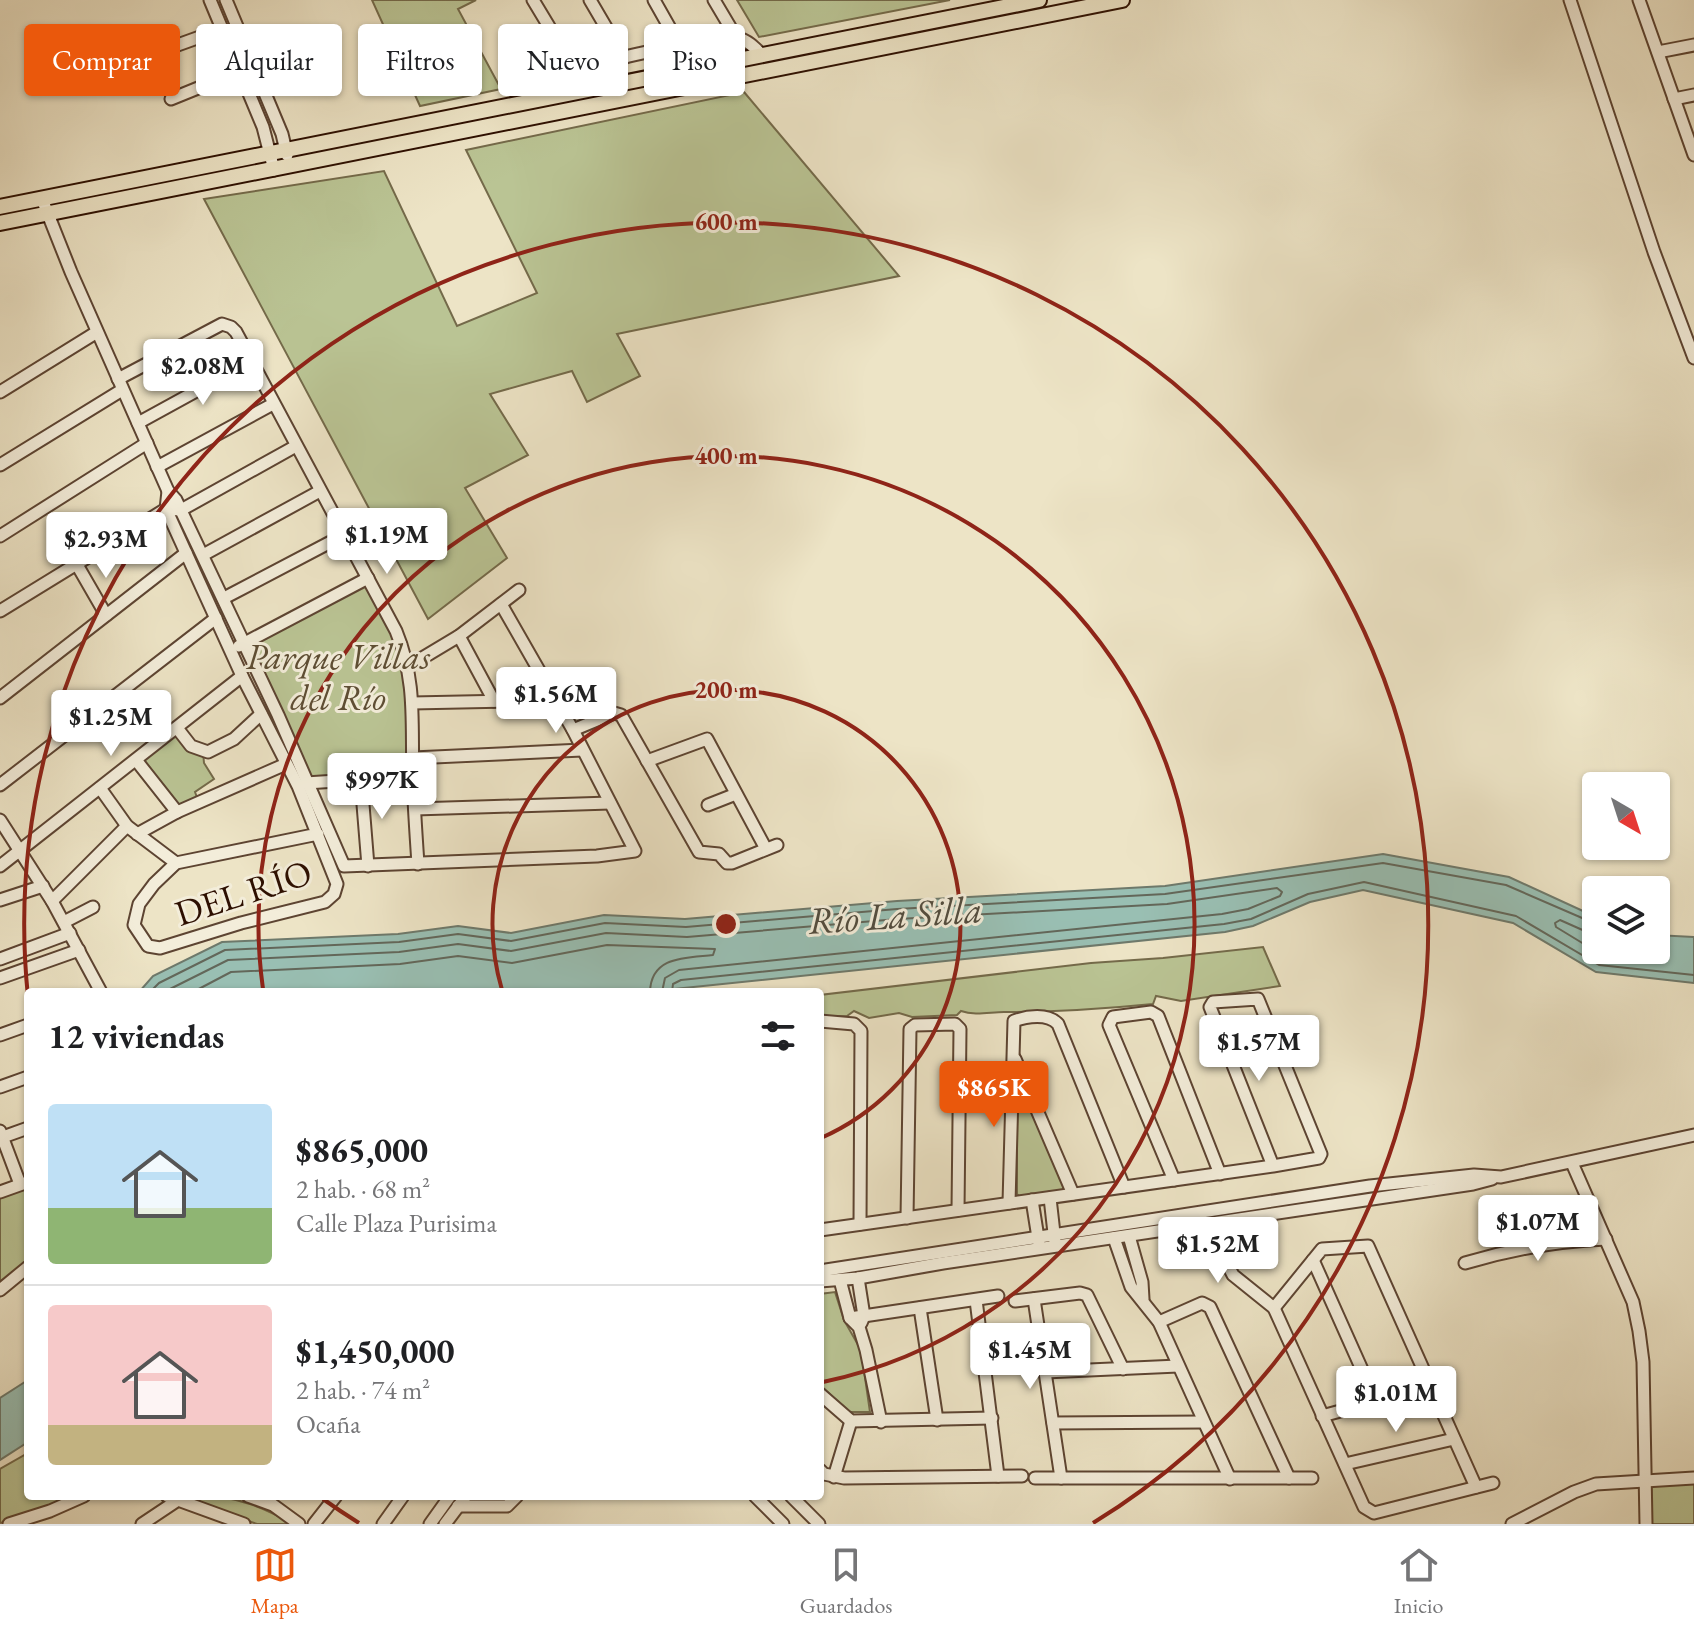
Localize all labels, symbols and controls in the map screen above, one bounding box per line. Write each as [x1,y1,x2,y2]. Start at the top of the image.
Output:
chip: Comprar [24,24,180,96]
chip: Alquilar [196,24,342,96]
chip: Filtros [358,24,482,96]
chip: Nuevo [498,24,628,96]
chip: Piso [644,24,745,96]
text: 600 m [694,206,758,237]
pin: $2.08M [138,339,268,407]
text: $2.08M [161,348,245,382]
text: 400 m [694,440,758,471]
pin: $1.19M [322,508,452,576]
pin: $2.93M [41,512,171,580]
text: $1.19M [345,517,429,551]
text: $2.93M [64,521,148,555]
park label: Parque Villas del Río [246,633,431,721]
pin: $1.56M [491,667,621,735]
text: 200 m [694,674,758,705]
text: $1.56M [514,676,598,710]
pin: $1.25M [46,690,176,758]
text: $1.25M [69,699,153,733]
pin: $997K [326,753,438,821]
text: $997K [345,762,419,796]
north arrow [1582,772,1670,860]
map controls [1582,772,1670,964]
street label: DEL RÍO [169,848,317,937]
button: layers [1582,876,1670,964]
water label: Río La Silla [806,884,984,945]
centre of rings [712,910,740,938]
text: 12 viviendas [48,1014,224,1058]
icon: filters [756,1014,800,1058]
pin: $1.57M [1194,1015,1324,1083]
text: $1.57M [1217,1024,1301,1058]
pin: $865K [938,1061,1050,1129]
text: $865K [957,1070,1031,1104]
text: $865,000 [296,1128,428,1172]
icon: home [112,1136,208,1232]
text: 2 hab. · 68 m² [296,1172,430,1206]
pin: $1.07M [1473,1195,1603,1263]
text: $1.07M [1496,1204,1580,1238]
text: Calle Plaza Purisima [296,1206,497,1240]
pin: $1.52M [1153,1217,1283,1285]
text: $1.52M [1176,1226,1260,1260]
pin: $1.45M [965,1323,1095,1391]
text: $1,450,000 [296,1329,454,1373]
text: $1.45M [988,1332,1072,1366]
icon: home [112,1337,208,1433]
pin: $1.01M [1331,1366,1461,1434]
text: 2 hab. · 74 m² [296,1373,430,1407]
text: $1.01M [1354,1375,1438,1409]
text: Ocaña [296,1407,361,1441]
tab: Mapa [251,1543,299,1620]
tab: Guardados [800,1543,892,1620]
tab: Inicio [1394,1543,1443,1620]

